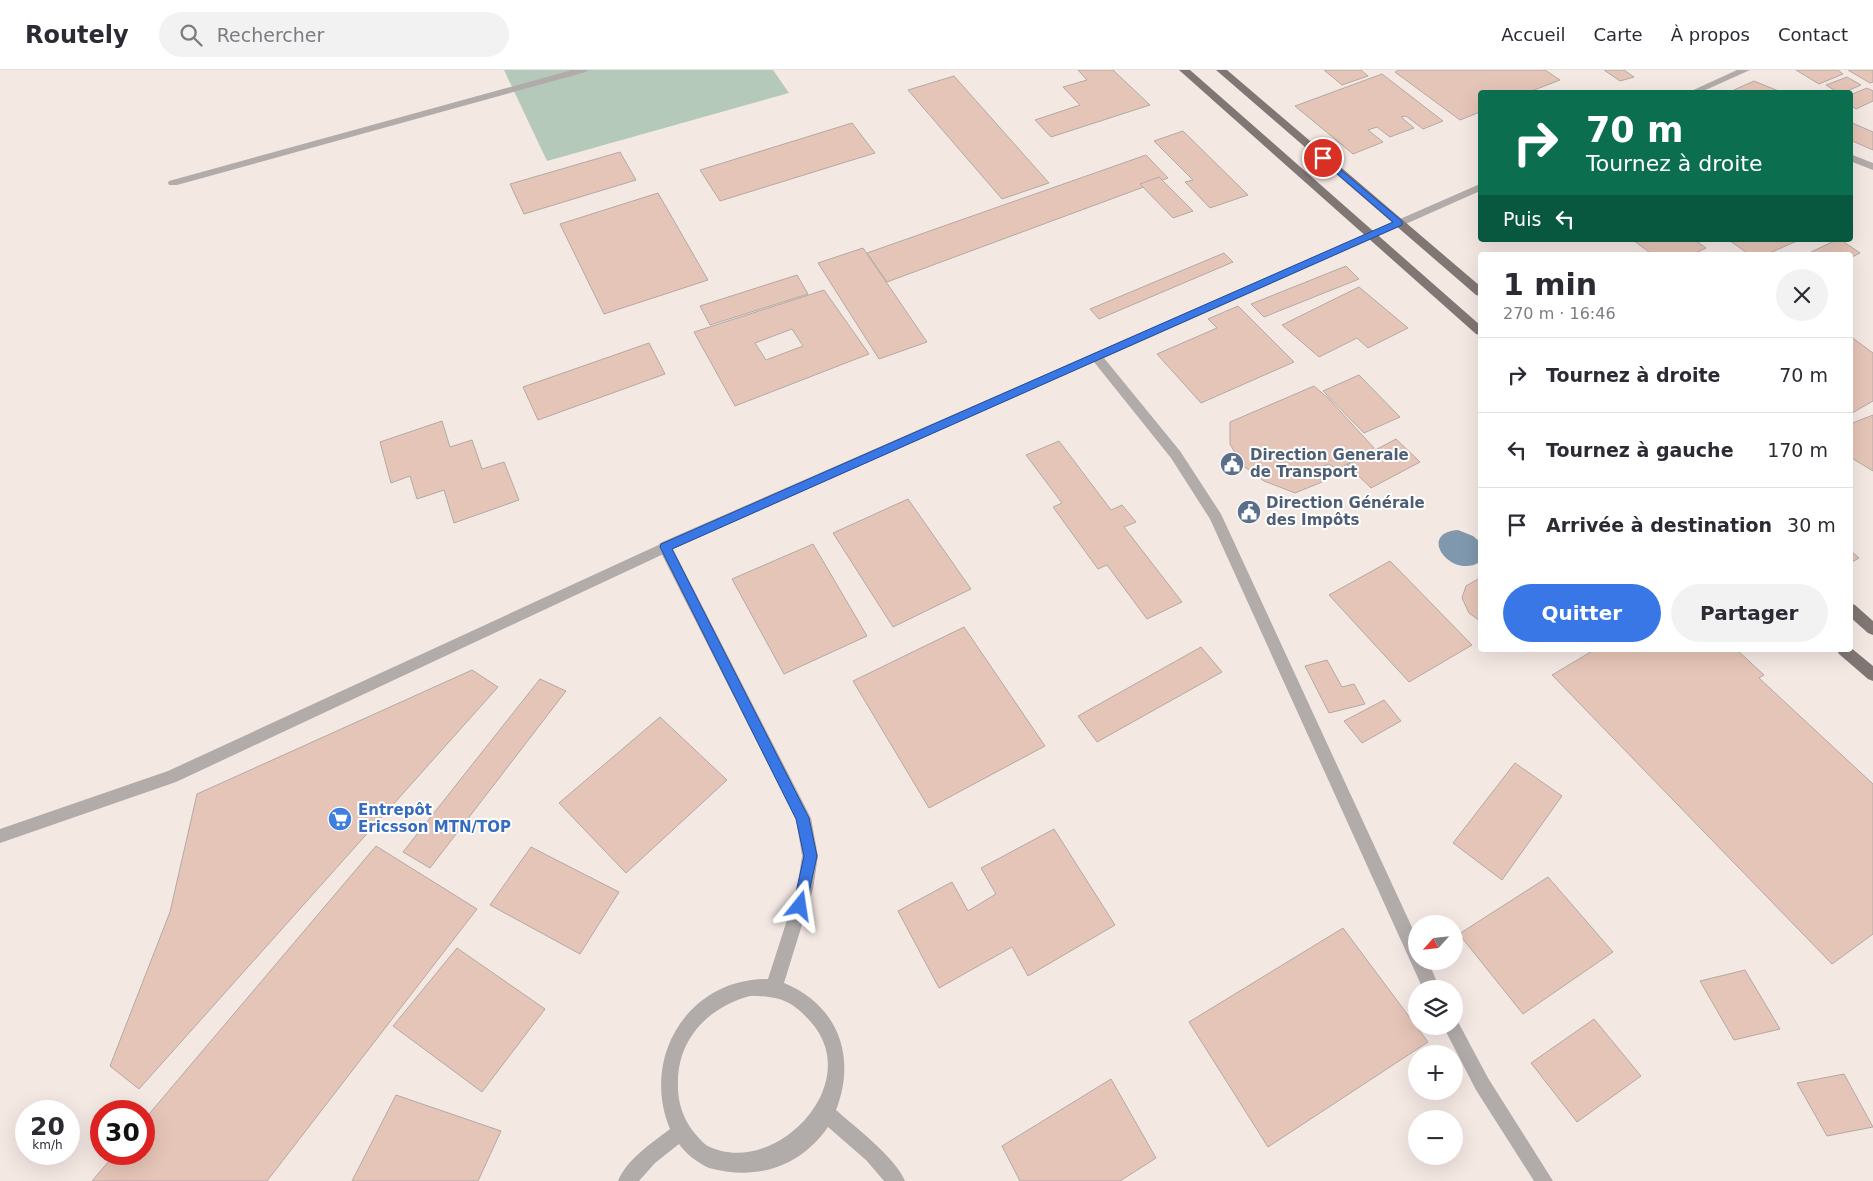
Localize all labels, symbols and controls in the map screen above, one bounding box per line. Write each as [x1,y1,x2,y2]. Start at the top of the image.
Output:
search box [159,12,509,57]
text: Routely [25,21,129,49]
icon: search [177,21,205,49]
text: Rechercher [217,24,324,46]
text: Accueil [1501,24,1566,45]
text: Carte [1594,24,1643,45]
text: À propos [1671,24,1750,45]
text: Contact [1778,24,1848,45]
icon: right [1503,110,1568,175]
text: 70 m [1586,110,1683,150]
pin [1302,137,1344,179]
icon: arrive [1309,144,1337,172]
text: Tournez à droite [1586,151,1763,176]
icon: left [1551,205,1579,233]
text: Puis [1503,208,1541,230]
text: 1 min [1503,267,1597,302]
button: close [1776,269,1828,321]
text: 270 m · 16:46 [1503,304,1616,323]
icon: right [1503,361,1531,389]
text: Tournez à droite [1546,364,1720,386]
text: 70 m [1779,364,1828,386]
icon: left [1503,436,1531,464]
text: Tournez à gauche [1546,439,1734,461]
text: 170 m [1767,439,1828,461]
place label: Direction Generale de Transport [1250,446,1409,481]
public building icon: Direction Generale de Transport [1219,451,1245,477]
place label: Direction Générale des Impôts [1266,494,1425,529]
public building icon: Direction Générale des Impôts [1236,499,1262,525]
icon: arrive [1503,511,1531,539]
text: Arrivée à destination [1546,514,1772,536]
text: 30 m [1787,514,1836,536]
button: Quitter [1503,584,1661,642]
button: Partager [1671,584,1828,642]
place label: Entrepôt Ericsson MTN/TOP [358,801,511,836]
supermarket icon: Entrepôt Ericsson MTN/TOP [327,806,353,832]
position arrow [773,879,825,931]
north arrow [1408,915,1462,970]
map controls [1408,915,1463,1165]
button: layers [1408,980,1463,1035]
button: + [1408,1045,1463,1100]
speed limit sign: 30 [90,1100,155,1165]
button: − [1408,1110,1463,1165]
text: 20 [30,1112,65,1141]
text: km/h [32,1138,63,1152]

